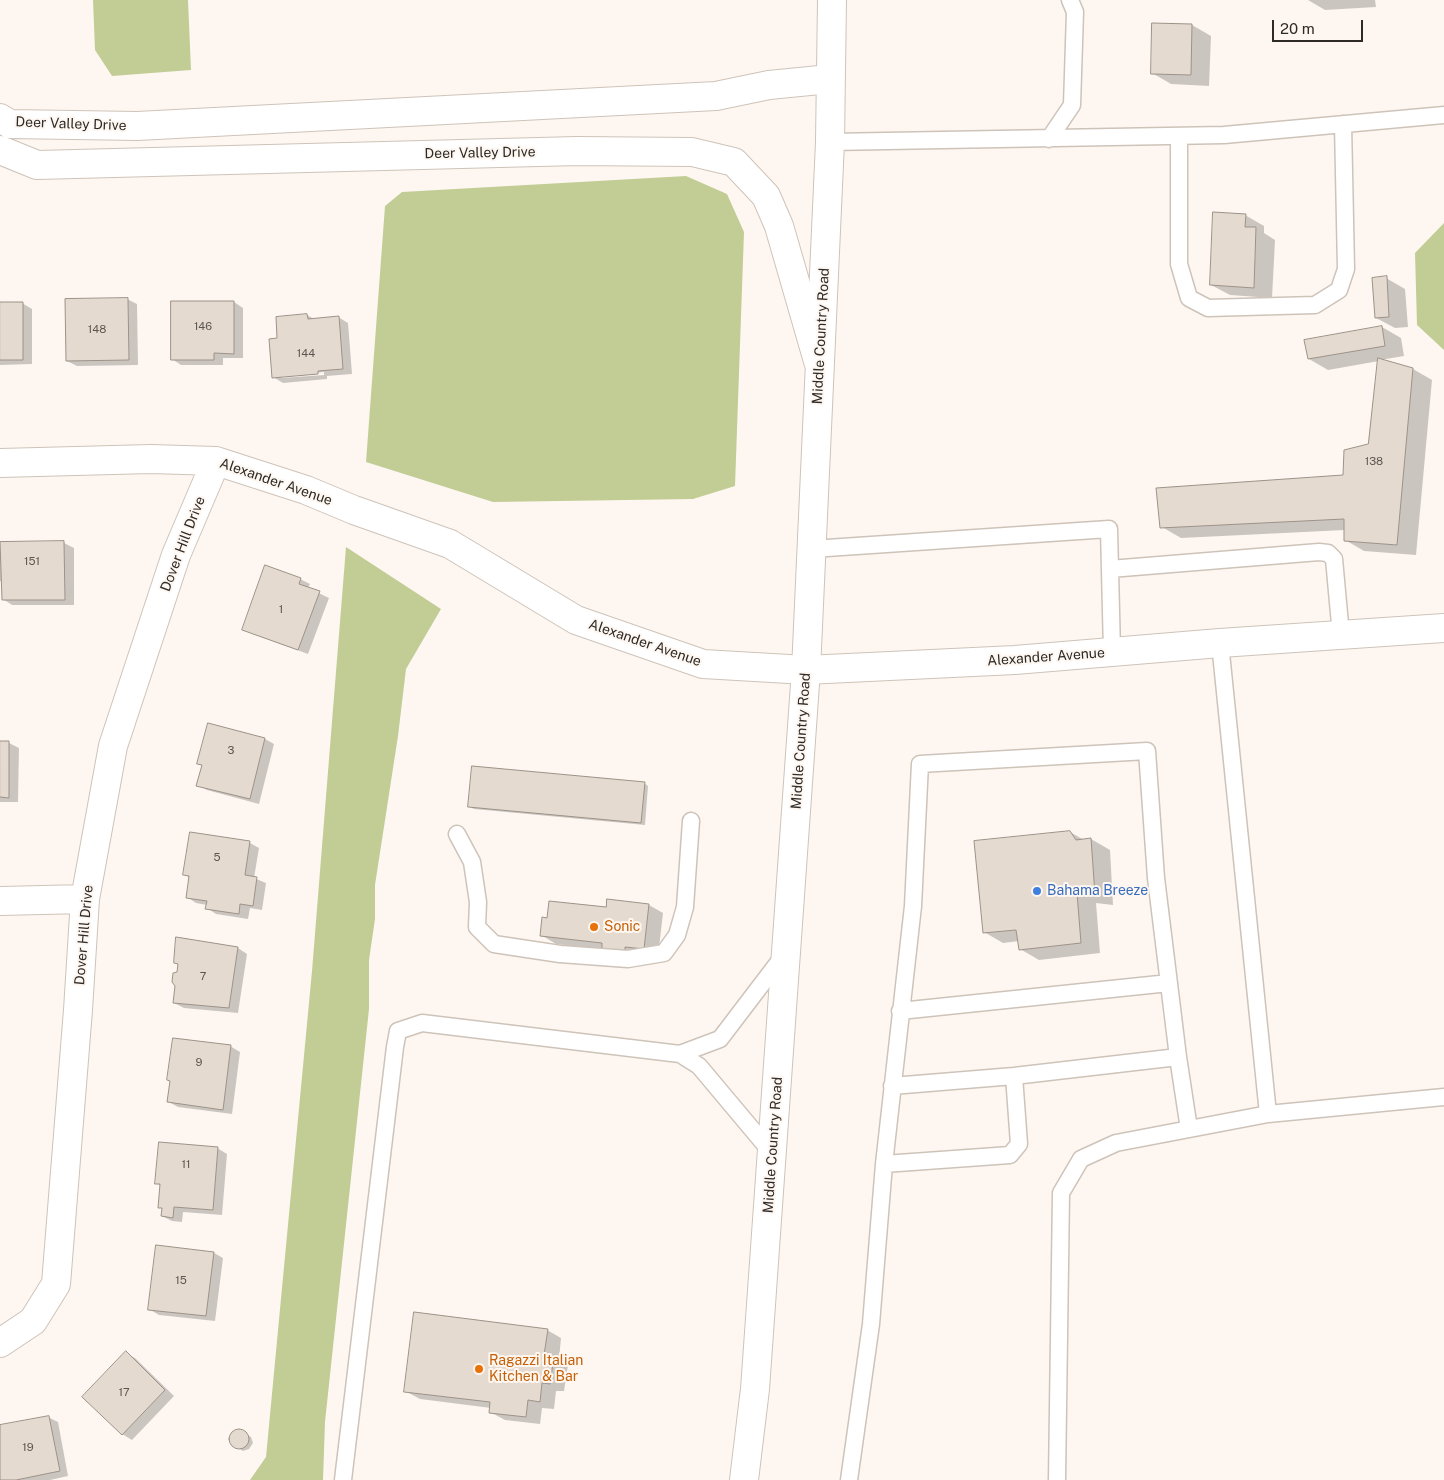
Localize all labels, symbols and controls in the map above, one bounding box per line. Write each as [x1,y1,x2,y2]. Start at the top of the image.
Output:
scale bar [1274,10,1365,42]
text: 20 m [1280,20,1315,37]
street label: Deer Valley Drive [15,114,127,134]
street label: Deer Valley Drive [424,144,536,162]
street label: Middle Country Road [809,267,833,405]
house number: 146 [194,320,212,334]
house number: 148 [88,323,106,337]
house number: 144 [297,347,315,361]
street label: Alexander Avenue [218,455,334,509]
house number: 138 [1365,455,1383,469]
street label: Dover Hill Drive [157,494,209,594]
house number: 151 [24,555,40,569]
house number: 1 [279,603,283,617]
street label: Alexander Avenue [587,616,703,670]
street label: Alexander Avenue [987,645,1105,669]
street label: Middle Country Road [788,672,814,810]
house number: 3 [228,744,234,758]
house number: 5 [213,851,221,865]
place label: Bahama Breeze [1047,883,1148,899]
street label: Dover Hill Drive [71,884,97,986]
marker: Bahama Breeze [1031,885,1043,897]
place label: Sonic [604,919,640,935]
marker: Sonic [588,921,600,933]
house number: 7 [200,970,206,984]
house number: 9 [196,1056,202,1070]
street label: Middle Country Road [760,1076,786,1214]
house number: 11 [182,1158,190,1172]
house number: 15 [175,1274,187,1288]
place label: Ragazzi Italian Kitchen & Bar [489,1353,583,1385]
marker: Ragazzi Italian Kitchen & Bar [473,1363,485,1375]
house number: 17 [118,1386,130,1400]
house number: 19 [22,1441,34,1455]

